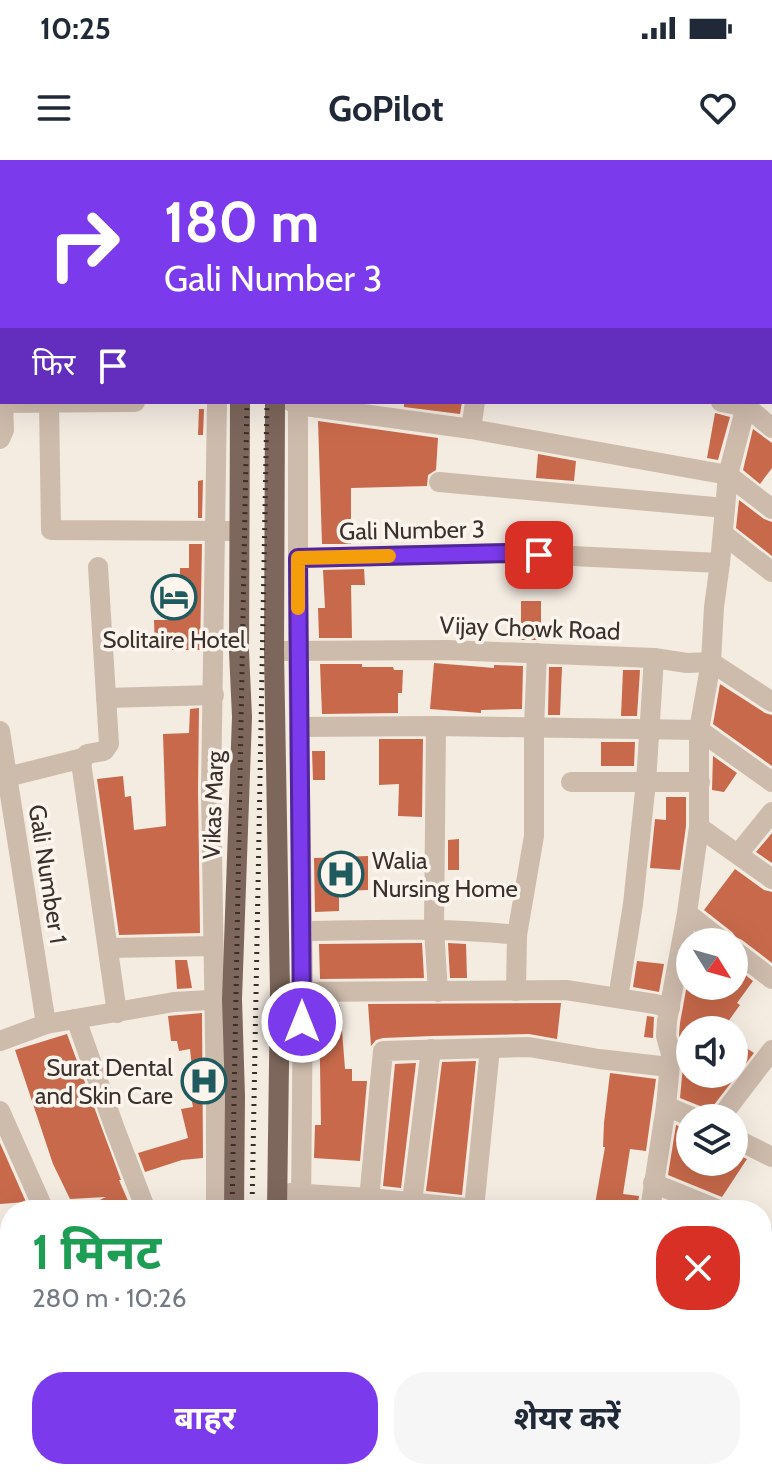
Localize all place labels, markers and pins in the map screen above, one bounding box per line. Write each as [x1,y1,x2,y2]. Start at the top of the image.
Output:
pin [505,521,573,589]
hotel icon: Solitaire Hotel [150,573,198,621]
place label: Solitaire Hotel [102,625,246,654]
place label: Walia Nursing Home [372,846,518,903]
hospital icon: Walia Nursing Home [317,850,365,898]
place label: Surat Dental and Skin Care [35,1053,173,1110]
hospital icon: Surat Dental and Skin Care [180,1057,228,1105]

